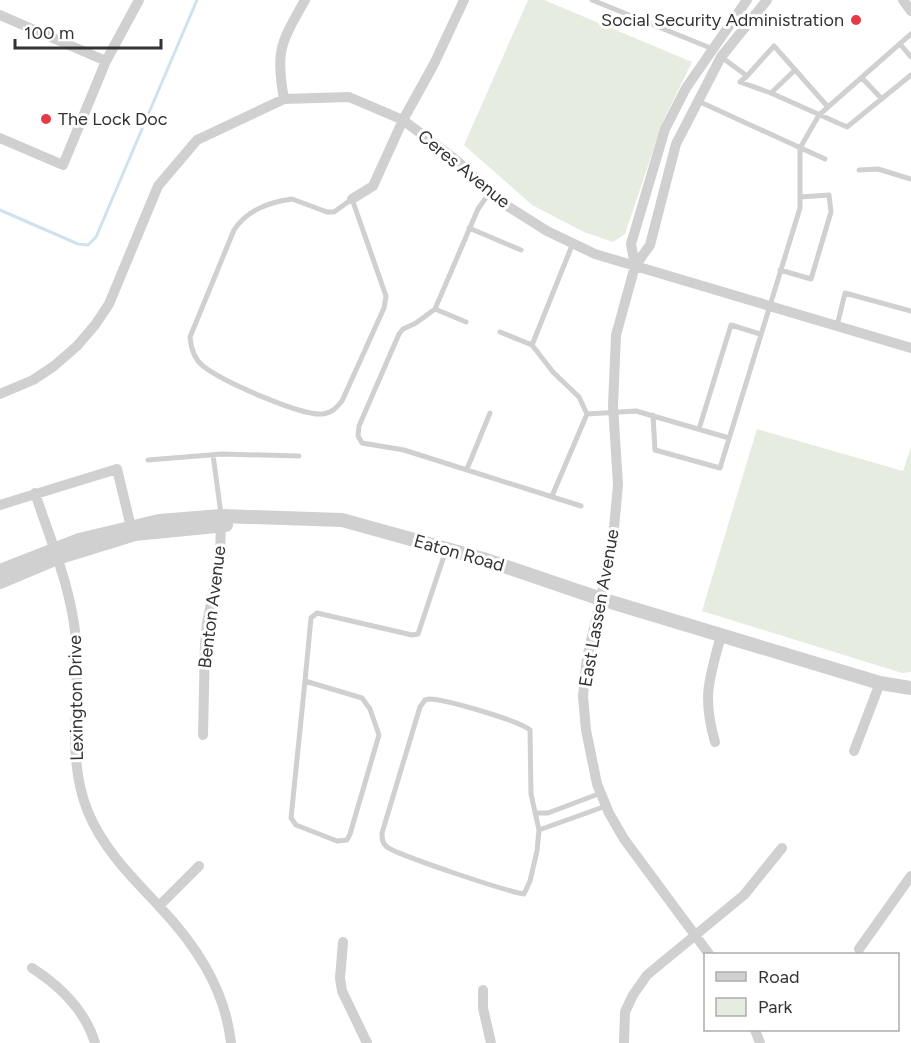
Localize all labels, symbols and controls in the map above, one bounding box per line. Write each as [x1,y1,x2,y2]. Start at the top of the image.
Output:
place label: Social Security Administration [601,9,844,31]
scale bar [15,12,160,50]
marker: Social Security Administration [849,13,863,27]
text: 100 m [24,22,74,44]
place label: The Lock Doc [58,108,168,130]
marker: The Lock Doc [39,112,53,126]
street label: Ceres Avenue [413,125,515,213]
street label: East Lassen Avenue [574,527,624,689]
street label: Eaton Road [411,530,507,576]
street label: Benton Avenue [194,544,230,670]
street label: Lexington Drive [64,635,88,761]
legend [704,953,899,1031]
text: Road [758,966,799,988]
text: Park [758,996,793,1018]

